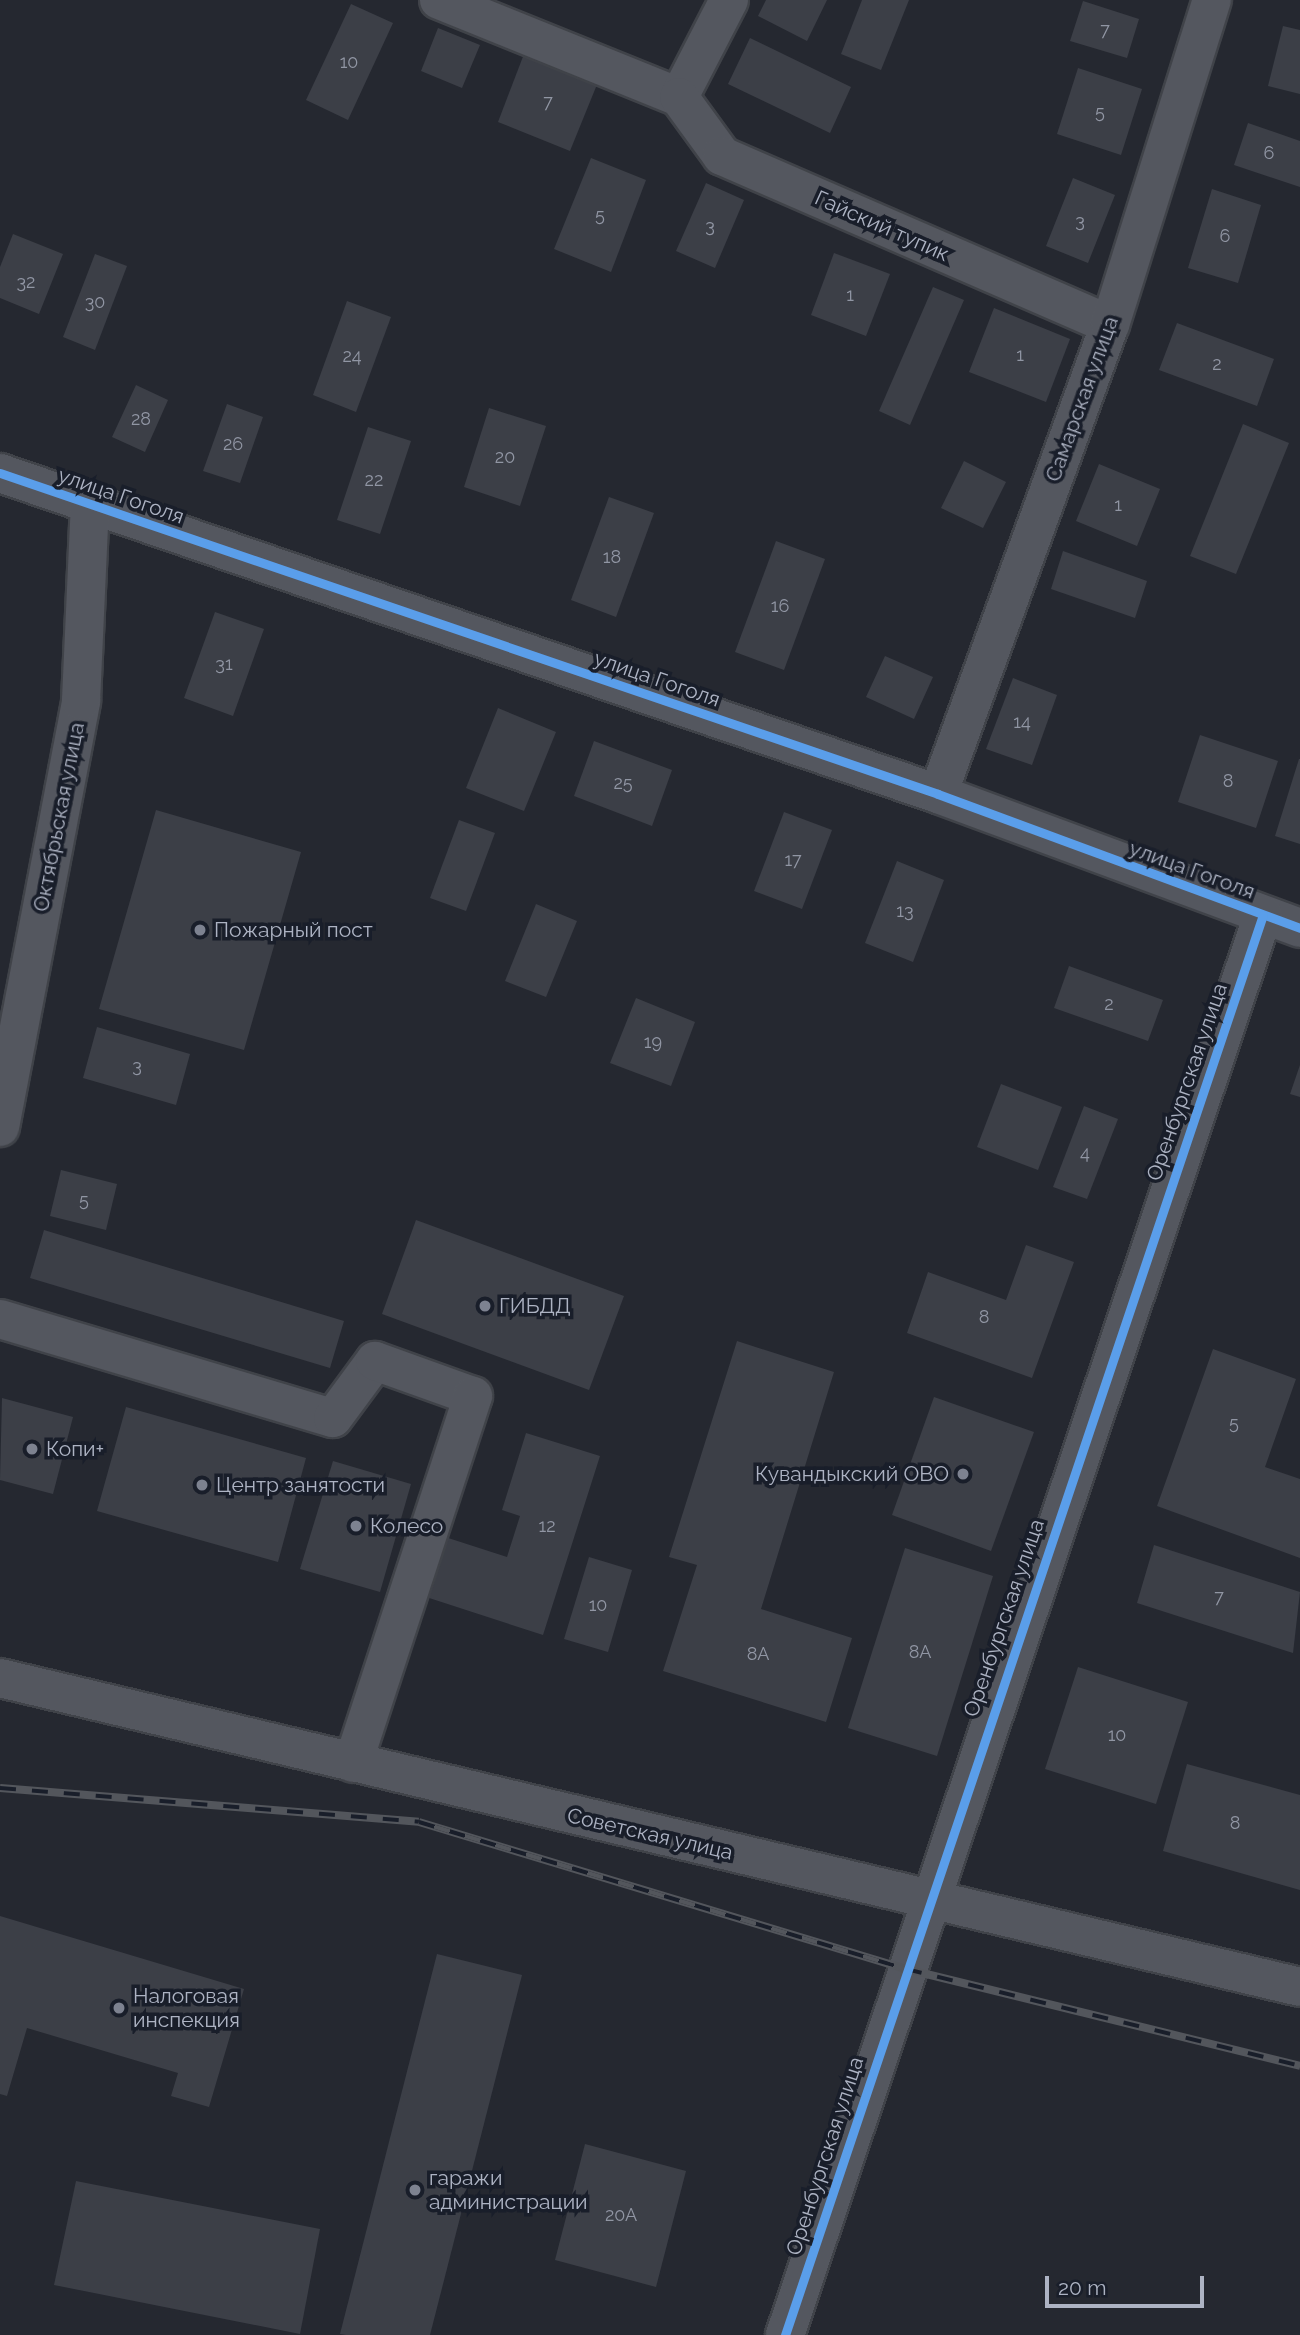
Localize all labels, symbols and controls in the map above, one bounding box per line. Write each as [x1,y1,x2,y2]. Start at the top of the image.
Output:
house number: 7 [1100,19,1110,41]
house number: 10 [340,51,358,73]
house number: 7 [543,91,553,113]
house number: 5 [1095,101,1105,123]
house number: 6 [1264,142,1274,164]
street label: Гайский тупик [811,185,953,267]
house number: 5 [595,204,605,226]
house number: 3 [1075,210,1085,232]
house number: 3 [705,215,715,237]
house number: 6 [1220,225,1230,247]
house number: 32 [17,271,35,293]
house number: 1 [846,284,854,306]
house number: 30 [85,291,105,313]
street label: Самарская улица [1040,313,1124,485]
house number: 1 [1016,344,1024,366]
house number: 24 [342,345,362,367]
house number: 2 [1212,353,1222,375]
house number: 28 [131,408,151,430]
house number: 26 [223,433,243,455]
house number: 20 [495,446,515,468]
street label: улица Гоголя [55,463,187,529]
house number: 22 [365,469,383,491]
house number: 1 [1114,494,1122,516]
house number: 18 [603,546,621,568]
house number: 16 [771,595,789,617]
street label: улица Гоголя [591,646,723,712]
house number: 31 [215,653,233,675]
house number: 14 [1013,711,1031,733]
street label: Октябрьская улица [28,720,90,914]
house number: 8 [1223,770,1233,792]
house number: 25 [613,772,633,794]
street label: улица Гоголя [1126,836,1258,904]
house number: 17 [784,849,802,871]
house number: 13 [896,900,914,922]
place label: Пожарный пост [214,917,373,943]
marker: Пожарный пост [192,922,208,938]
street label: Оренбургская улица [1141,980,1233,1184]
house number: 2 [1104,993,1114,1015]
house number: 19 [644,1031,662,1053]
house number: 3 [132,1055,142,1077]
house number: 4 [1080,1142,1090,1164]
house number: 5 [79,1189,89,1211]
place label: ГИБДД [499,1293,571,1319]
marker: ГИБДД [477,1298,493,1314]
house number: 8 [979,1306,989,1328]
house number: 5 [1229,1412,1239,1434]
place label: Копи+ [46,1436,104,1462]
marker: Копи+ [24,1441,40,1457]
place label: Кувандыкский ОВО [755,1461,949,1487]
marker: Кувандыкский ОВО [955,1466,971,1482]
place label: Центр занятости [216,1472,385,1498]
marker: Центр занятости [194,1477,210,1493]
place label: Колесо [370,1513,443,1539]
house number: 12 [538,1515,556,1537]
street label: Оренбургская улица [958,1516,1050,1720]
marker: Колесо [348,1518,364,1534]
house number: 7 [1214,1586,1224,1608]
house number: 10 [589,1594,607,1616]
house number: 8А [909,1641,931,1663]
house number: 8А [747,1643,769,1665]
house number: 10 [1108,1724,1126,1746]
street label: Советская улица [564,1803,736,1865]
house number: 8 [1230,1812,1240,1834]
place label: Налоговая инспекция [133,1983,240,2033]
marker: Налоговая инспекция [111,2000,127,2016]
street label: Оренбургская улица [781,2053,869,2259]
place label: гаражи администрации [429,2165,588,2215]
marker: гаражи администрации [407,2182,423,2198]
house number: 20А [605,2204,637,2226]
scale bar [1048,2262,1207,2306]
text: 20 m [1058,2275,1106,2300]

